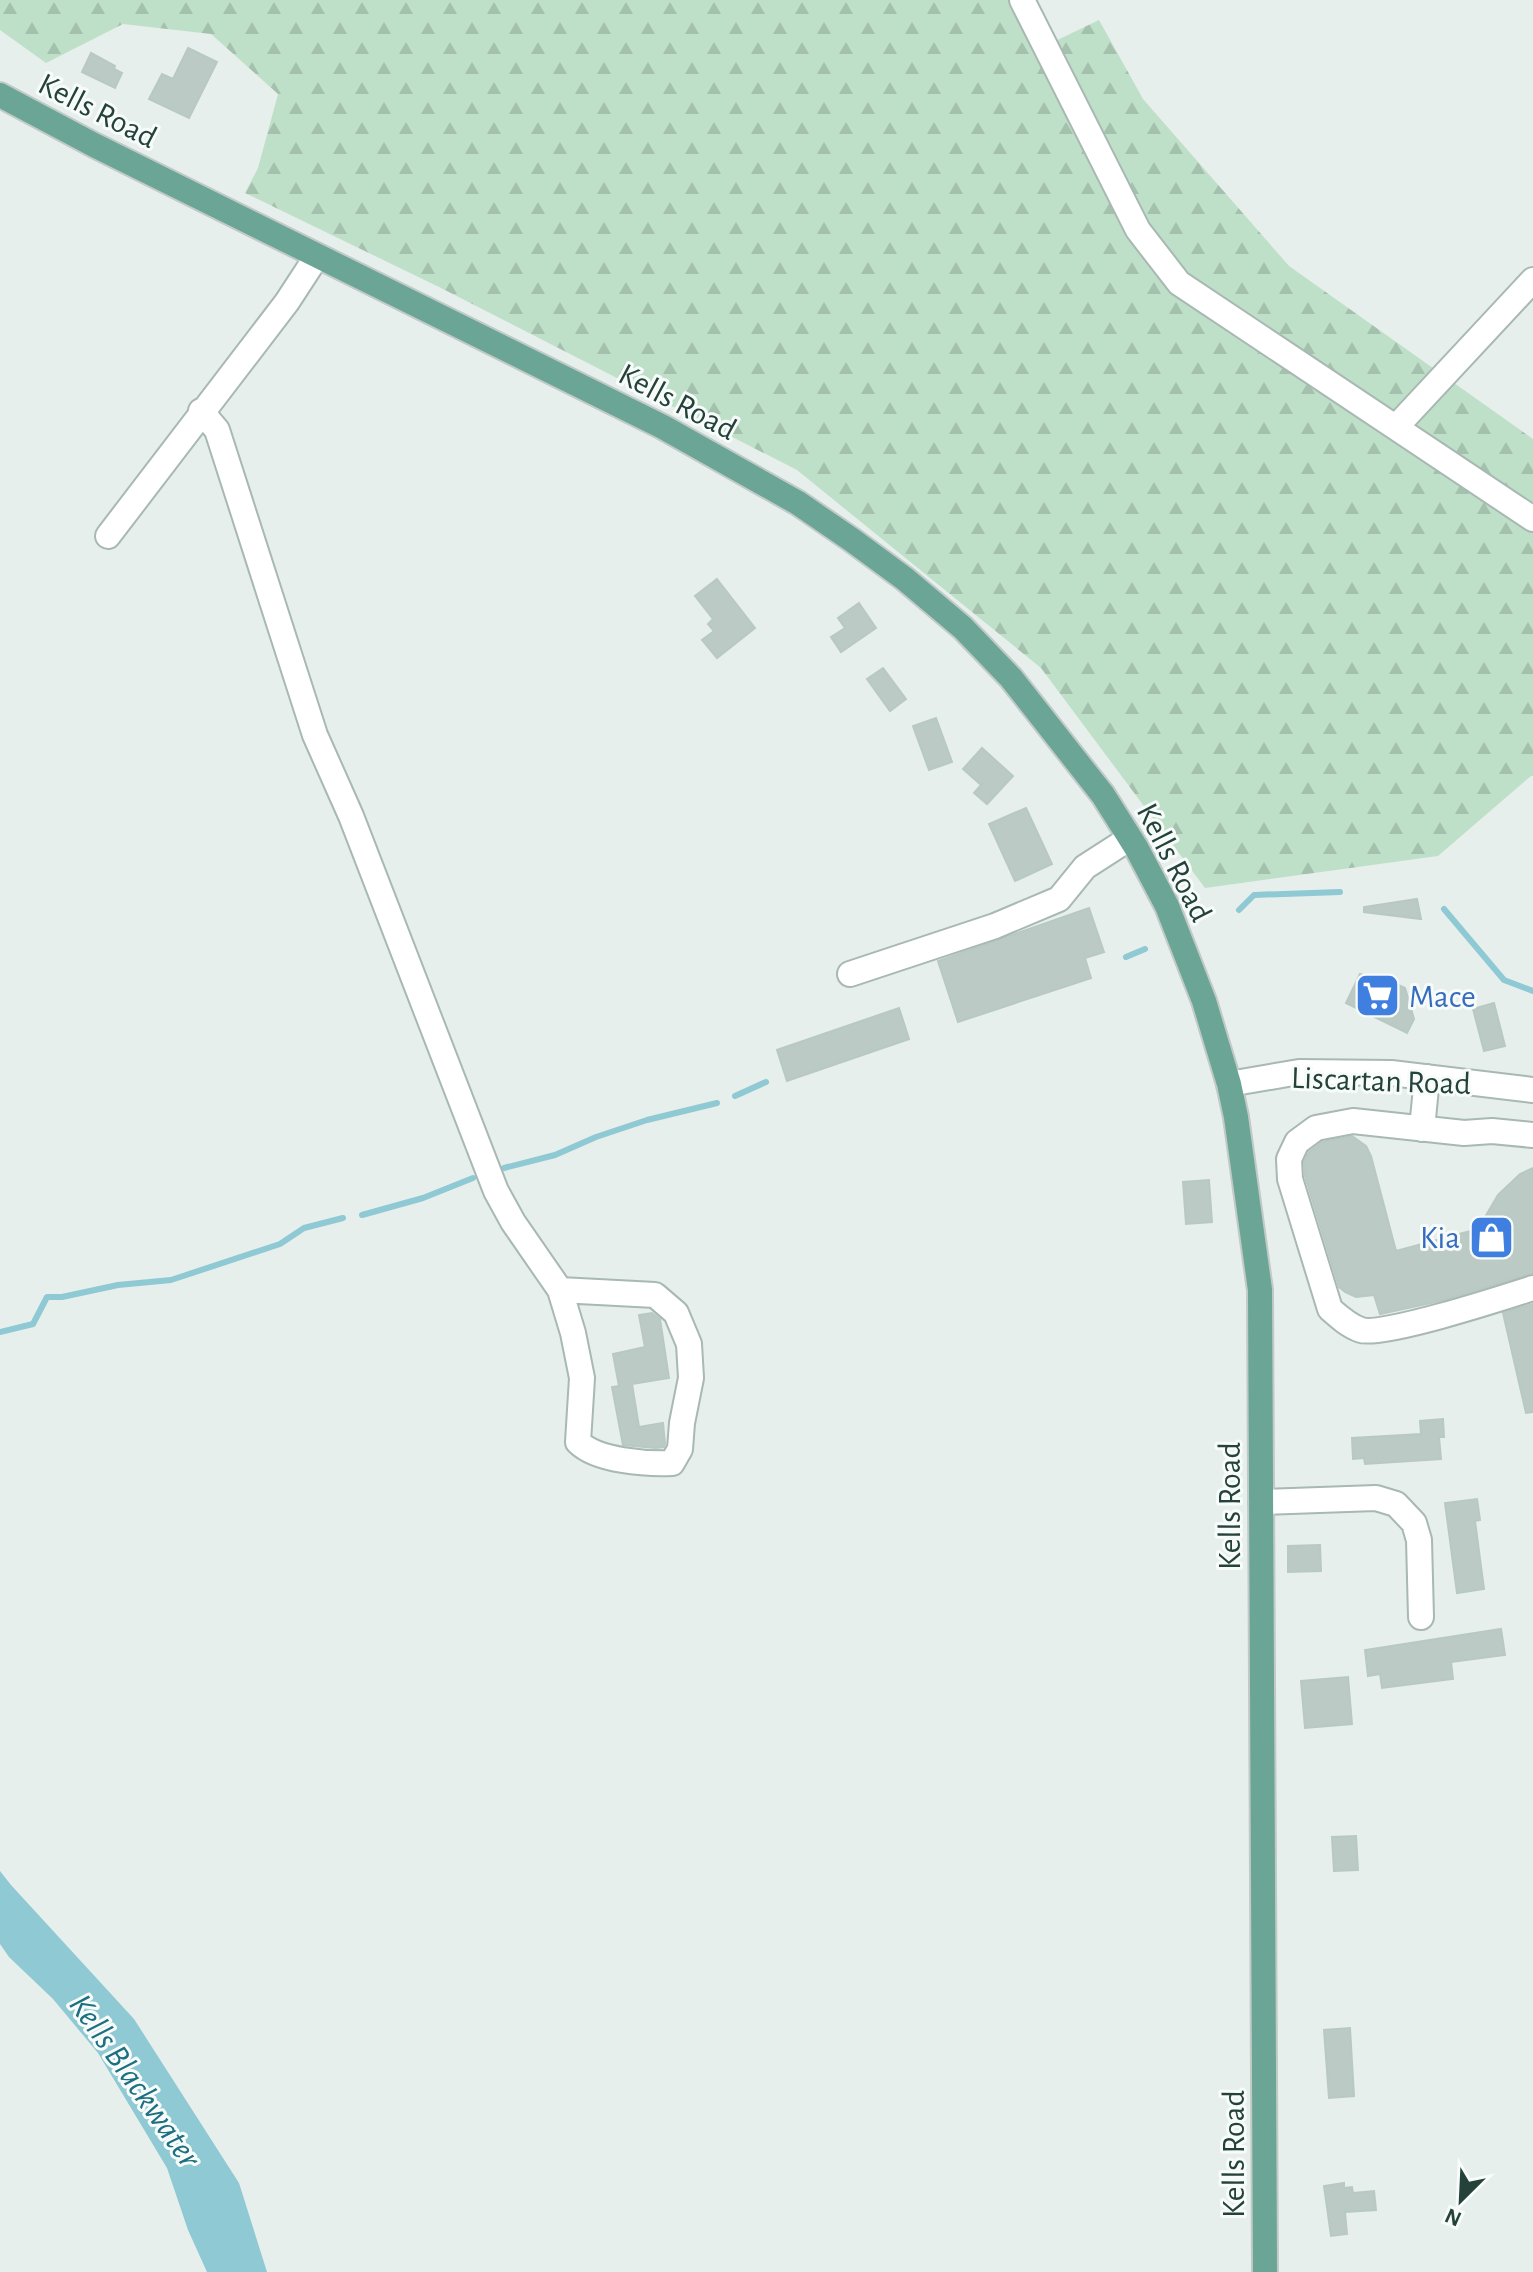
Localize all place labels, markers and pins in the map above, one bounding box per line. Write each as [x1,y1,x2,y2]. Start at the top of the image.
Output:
supermarket icon: Mace [1354,972,1402,1020]
place label: Mace [1409,981,1476,1013]
shop icon: Kia [1467,1213,1515,1261]
place label: Kia [1420,1222,1460,1254]

